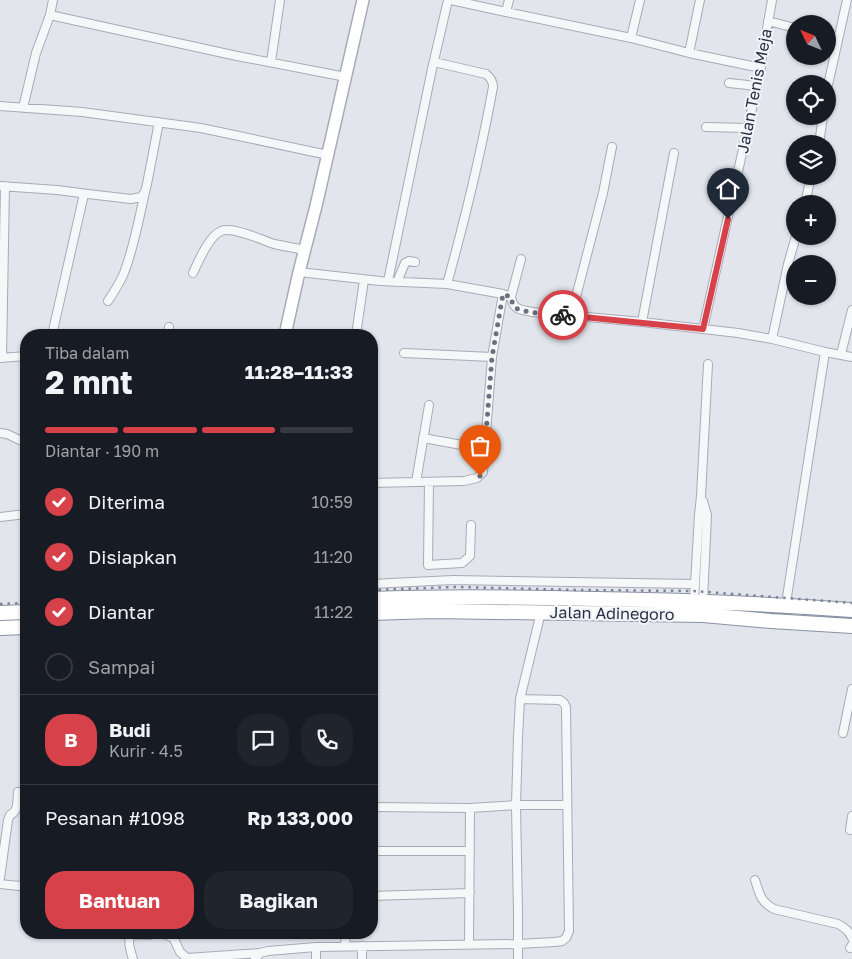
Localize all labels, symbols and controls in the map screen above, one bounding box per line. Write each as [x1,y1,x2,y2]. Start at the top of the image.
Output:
north arrow [786,15,836,65]
map controls [786,15,836,305]
street label: Jalan Tenis Meja [732,27,776,155]
button: locate [786,75,836,125]
button: layers [786,135,836,185]
pin [707,168,749,219]
icon: home [714,175,742,203]
button: + [786,195,836,245]
button: − [786,255,836,305]
courier [538,290,588,340]
icon: bike [549,301,577,329]
text: Tiba dalam [45,343,129,363]
text: 11:28–11:33 [245,360,353,383]
text: 2 mnt [45,363,133,401]
pin [459,425,501,476]
icon: bag [466,432,494,460]
text: Diantar · 190 m [45,441,159,461]
icon: check [45,488,73,516]
text: Diterima [88,490,165,513]
text: 10:59 [312,492,353,512]
icon: check [45,543,73,571]
text: Disiapkan [88,545,177,568]
text: 11:20 [313,547,353,567]
icon: check [45,598,73,626]
text: Diantar [88,600,154,623]
text: 11:22 [314,602,353,622]
street label: Jalan Adinegoro [549,602,675,624]
text: Sampai [88,655,155,678]
button: chat [237,714,289,766]
button: phone [301,714,353,766]
text: Budi [109,718,151,741]
text: B [64,728,78,751]
text: Kurir · 4.5 [109,741,183,761]
text: Pesanan #1098 [45,806,185,829]
text: Rp 133,000 [247,806,353,829]
button: Bantuan [45,871,194,929]
button: Bagikan [204,871,353,929]

